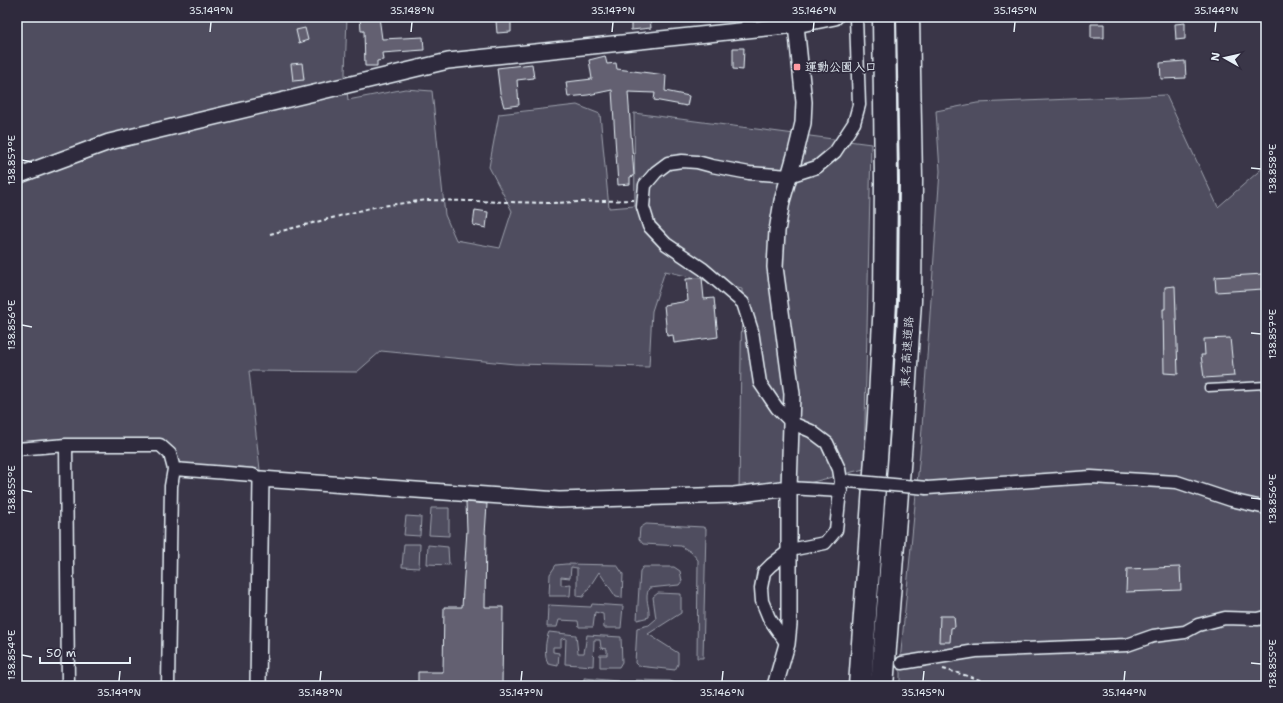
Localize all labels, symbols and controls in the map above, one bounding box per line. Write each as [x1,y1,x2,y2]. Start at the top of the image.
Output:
text: 35.149°N [189,4,233,17]
text: 35.148°N [390,4,434,17]
text: 35.147°N [591,4,635,17]
text: 35.146°N [792,4,836,17]
text: 35.145°N [993,4,1037,17]
text: 35.144°N [1194,4,1238,17]
north arrow [1205,38,1245,78]
text: N [1208,51,1224,62]
place label: 運動公園入口 [805,59,877,75]
marker: 運動公園入口 [792,62,802,72]
text: 138.857°E [5,135,18,185]
text: 138.858°E [1266,144,1279,194]
text: 138.856°E [5,300,18,350]
text: 138.857°E [1266,309,1279,359]
street label: 東名高速道路 [897,316,917,388]
text: 138.855°E [5,465,18,515]
text: 138.856°E [1266,474,1279,524]
text: 138.854°E [5,630,18,680]
scale bar [40,639,130,665]
text: 138.855°E [1266,639,1279,689]
text: 50 m [46,645,76,661]
text: 35.149°N [97,686,141,699]
text: 35.148°N [298,686,342,699]
text: 35.147°N [499,686,543,699]
text: 35.146°N [700,686,744,699]
text: 35.145°N [901,686,945,699]
text: 35.144°N [1102,686,1146,699]

